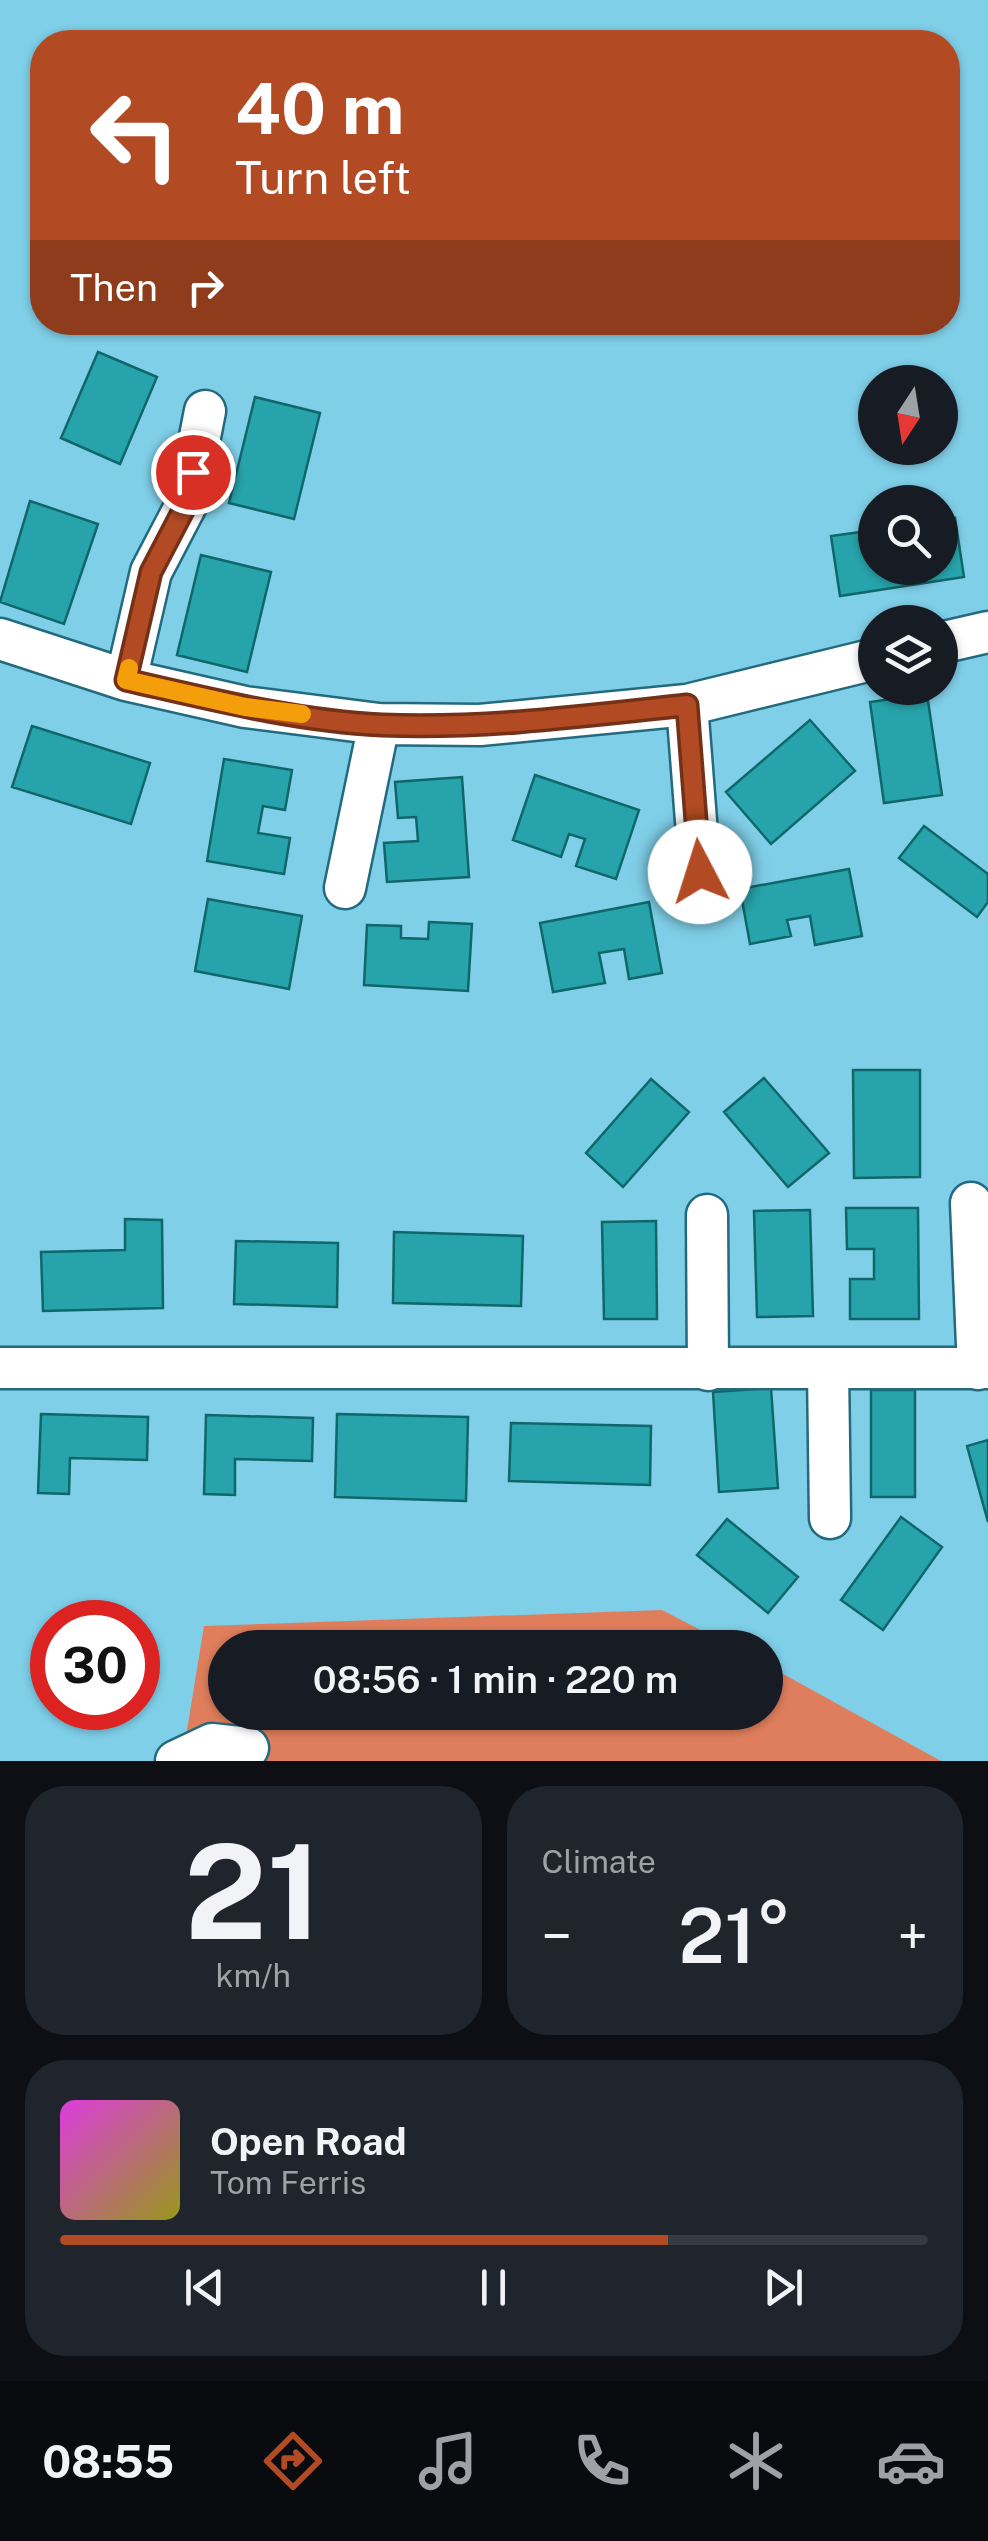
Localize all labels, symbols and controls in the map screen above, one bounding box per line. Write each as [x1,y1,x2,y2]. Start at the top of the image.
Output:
text: 40 m [235,67,405,150]
icon: left [70,70,200,200]
text: Turn left [235,151,411,204]
icon: right [178,260,233,315]
text: Then [70,265,158,310]
north arrow [858,365,958,465]
map controls [858,365,958,705]
pin [151,430,236,515]
icon: arrive [166,445,221,500]
button: search [858,485,958,585]
button: layers [858,605,958,705]
position arrow [648,820,752,924]
speed limit sign: 30 [30,1600,160,1730]
text: 08:56 · 1 min · 220 m [313,1657,678,1702]
text: 21 [184,1816,322,1968]
text: Climate [542,1843,656,1880]
text: 21° [678,1892,791,1980]
text: − [542,1904,572,1968]
text: + [898,1904,928,1968]
text: km/h [216,1957,291,1994]
text: Open Road [210,2119,407,2164]
text: Tom Ferris [210,2164,366,2201]
icon: previous [177,2260,232,2315]
icon: pause [466,2260,521,2315]
icon: next [756,2260,811,2315]
icon: directions [258,2426,328,2496]
icon: music [413,2426,483,2496]
icon: phone [567,2426,637,2496]
icon: climate [721,2426,791,2496]
icon: car [876,2426,946,2496]
text: 08:55 [42,2435,174,2488]

